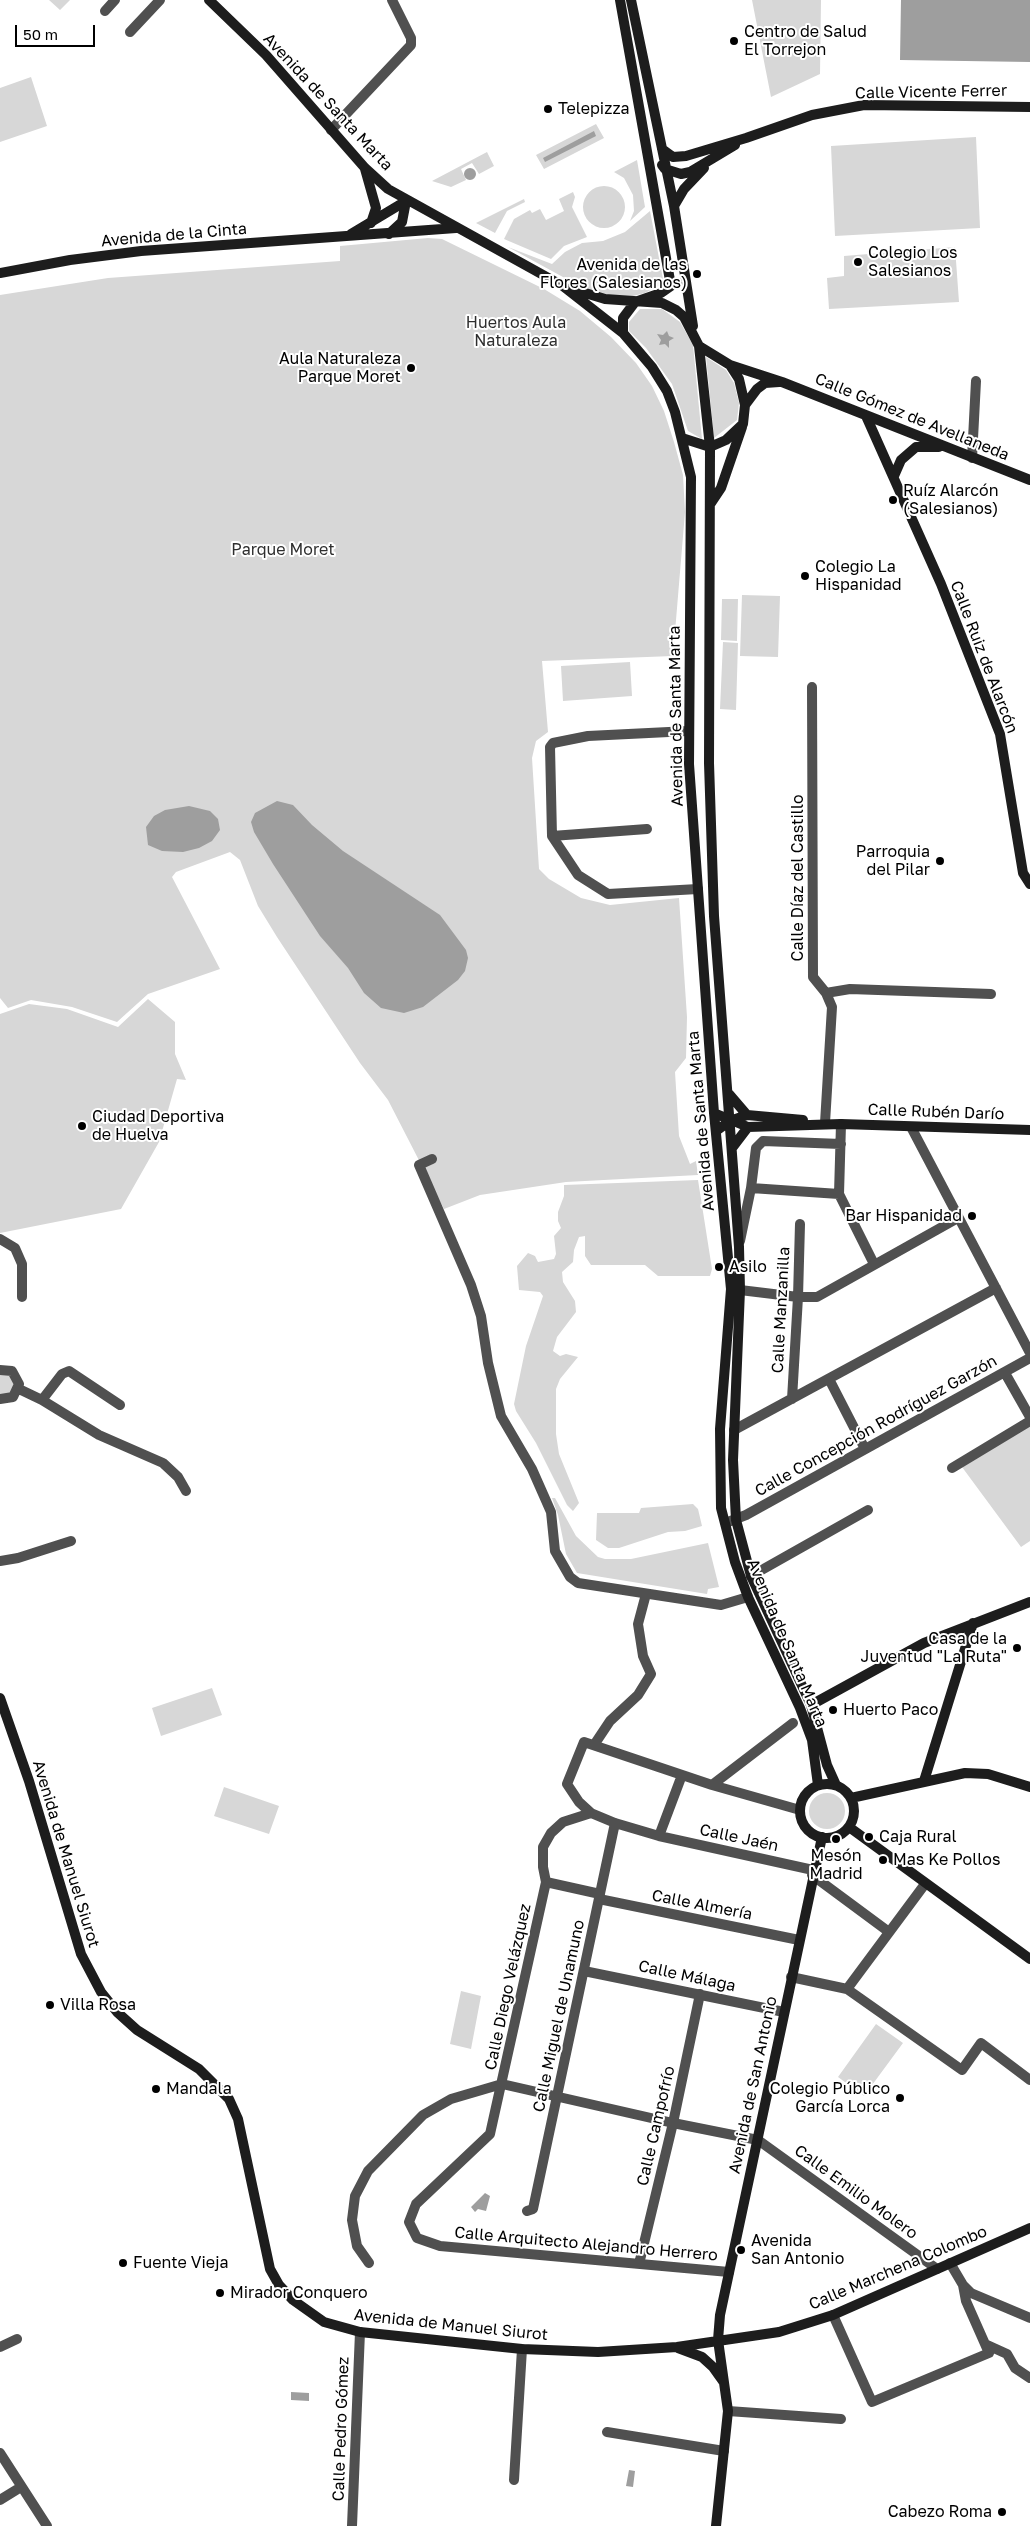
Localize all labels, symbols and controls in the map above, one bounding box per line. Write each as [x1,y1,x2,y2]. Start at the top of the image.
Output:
scale bar [18,15,98,47]
place label: Centro de Salud El Torrejon [744,22,867,60]
text: 50 m [23,25,58,43]
street label: Avenida de Santa Marta [259,29,397,175]
marker: Centro de Salud El Torrejon [728,35,740,47]
street label: Calle Vicente Ferrer [855,81,1007,103]
place label: Telepizza [558,99,630,119]
marker: Telepizza [542,103,554,115]
street label: Avenida de la Cinta [100,219,248,251]
place label: Colegio Los Salesianos [868,243,957,281]
place label: Avenida de las Flores (Salesianos) [540,255,687,293]
marker: Colegio Los Salesianos [852,256,864,268]
marker: Avenida de las Flores (Salesianos) [691,268,703,280]
park label: Huertos Aula Naturaleza [466,313,566,351]
place label: Aula Naturaleza Parque Moret [279,349,401,387]
marker: Aula Naturaleza Parque Moret [405,362,417,374]
street label: Calle Gómez de Avellaneda [812,369,1012,465]
place label: Ruíz Alarcón (Salesianos) [903,481,998,519]
marker: Ruíz Alarcón (Salesianos) [887,494,899,506]
park label: Parque Moret [231,540,335,560]
place label: Colegio La Hispanidad [815,557,902,595]
marker: Colegio La Hispanidad [799,570,811,582]
street label: Calle Ruiz de Alarcón [946,578,1022,736]
street label: Avenida de Santa Marta [665,625,687,807]
street label: Calle Díaz del Castillo [788,795,808,961]
place label: Parroquia del Pilar [856,842,930,880]
marker: Parroquia del Pilar [934,855,946,867]
street label: Avenida de Santa Marta [684,1030,718,1212]
street label: Calle Rubén Darío [867,1100,1005,1124]
place label: Ciudad Deportiva de Huelva [92,1107,224,1145]
marker: Ciudad Deportiva de Huelva [76,1120,88,1132]
place label: Bar Hispanidad [845,1206,962,1226]
marker: Bar Hispanidad [966,1210,978,1222]
street label: Calle Manzanilla [768,1246,794,1374]
place label: Asilo [729,1257,767,1277]
marker: Asilo [713,1261,725,1273]
street label: Calle Concepción Rodríguez Garzón [752,1351,1000,1501]
street label: Avenida de Santa Marta [743,1556,831,1730]
place label: Casa de la Juventud "La Ruta" [861,1629,1007,1667]
marker: Casa de la Juventud "La Ruta" [1011,1642,1023,1654]
place label: Huerto Paco [843,1700,938,1720]
marker: Huerto Paco [827,1704,839,1716]
street label: Avenida de Manuel Siurot [28,1758,104,1950]
street label: Calle Jaén [698,1820,780,1856]
place label: Caja Rural [879,1827,957,1847]
marker: Caja Rural [863,1831,875,1843]
marker: Mesón Madrid [830,1833,842,1845]
place label: Mesón Madrid [809,1846,863,1884]
place label: Mas Ke Pollos [893,1850,1000,1870]
marker: Mas Ke Pollos [877,1854,889,1866]
street label: Calle Almería [650,1886,754,1924]
street label: Calle Diego Velázquez [481,1902,535,2072]
street label: Calle Miguel de Unamuno [529,1918,589,2114]
street label: Calle Málaga [637,1956,737,1996]
street label: Avenida de San Antonio [725,1994,781,2176]
place label: Villa Rosa [60,1995,136,2015]
marker: Villa Rosa [44,1999,56,2011]
street label: Calle Campofrío [633,2064,679,2188]
place label: Mandala [166,2079,232,2099]
place label: Colegio Público García Lorca [770,2079,890,2117]
marker: Mandala [150,2083,162,2095]
marker: Colegio Público García Lorca [894,2092,906,2104]
street label: Calle Emilio Molero [791,2141,921,2243]
street label: Calle Marchena Colombo [806,2222,990,2314]
street label: Calle Arquitecto Alejandro Herrero [453,2223,719,2265]
place label: Avenida San Antonio [751,2231,844,2269]
marker: Avenida San Antonio [735,2244,747,2256]
place label: Fuente Vieja [133,2253,228,2273]
marker: Fuente Vieja [117,2257,129,2269]
place label: Mirador Conquero [230,2283,368,2303]
marker: Mirador Conquero [214,2287,226,2299]
street label: Avenida de Manuel Siurot [353,2305,549,2345]
street label: Calle Pedro Gómez [329,2356,353,2502]
place label: Cabezo Roma [888,2502,992,2522]
marker: Cabezo Roma [996,2506,1008,2518]

